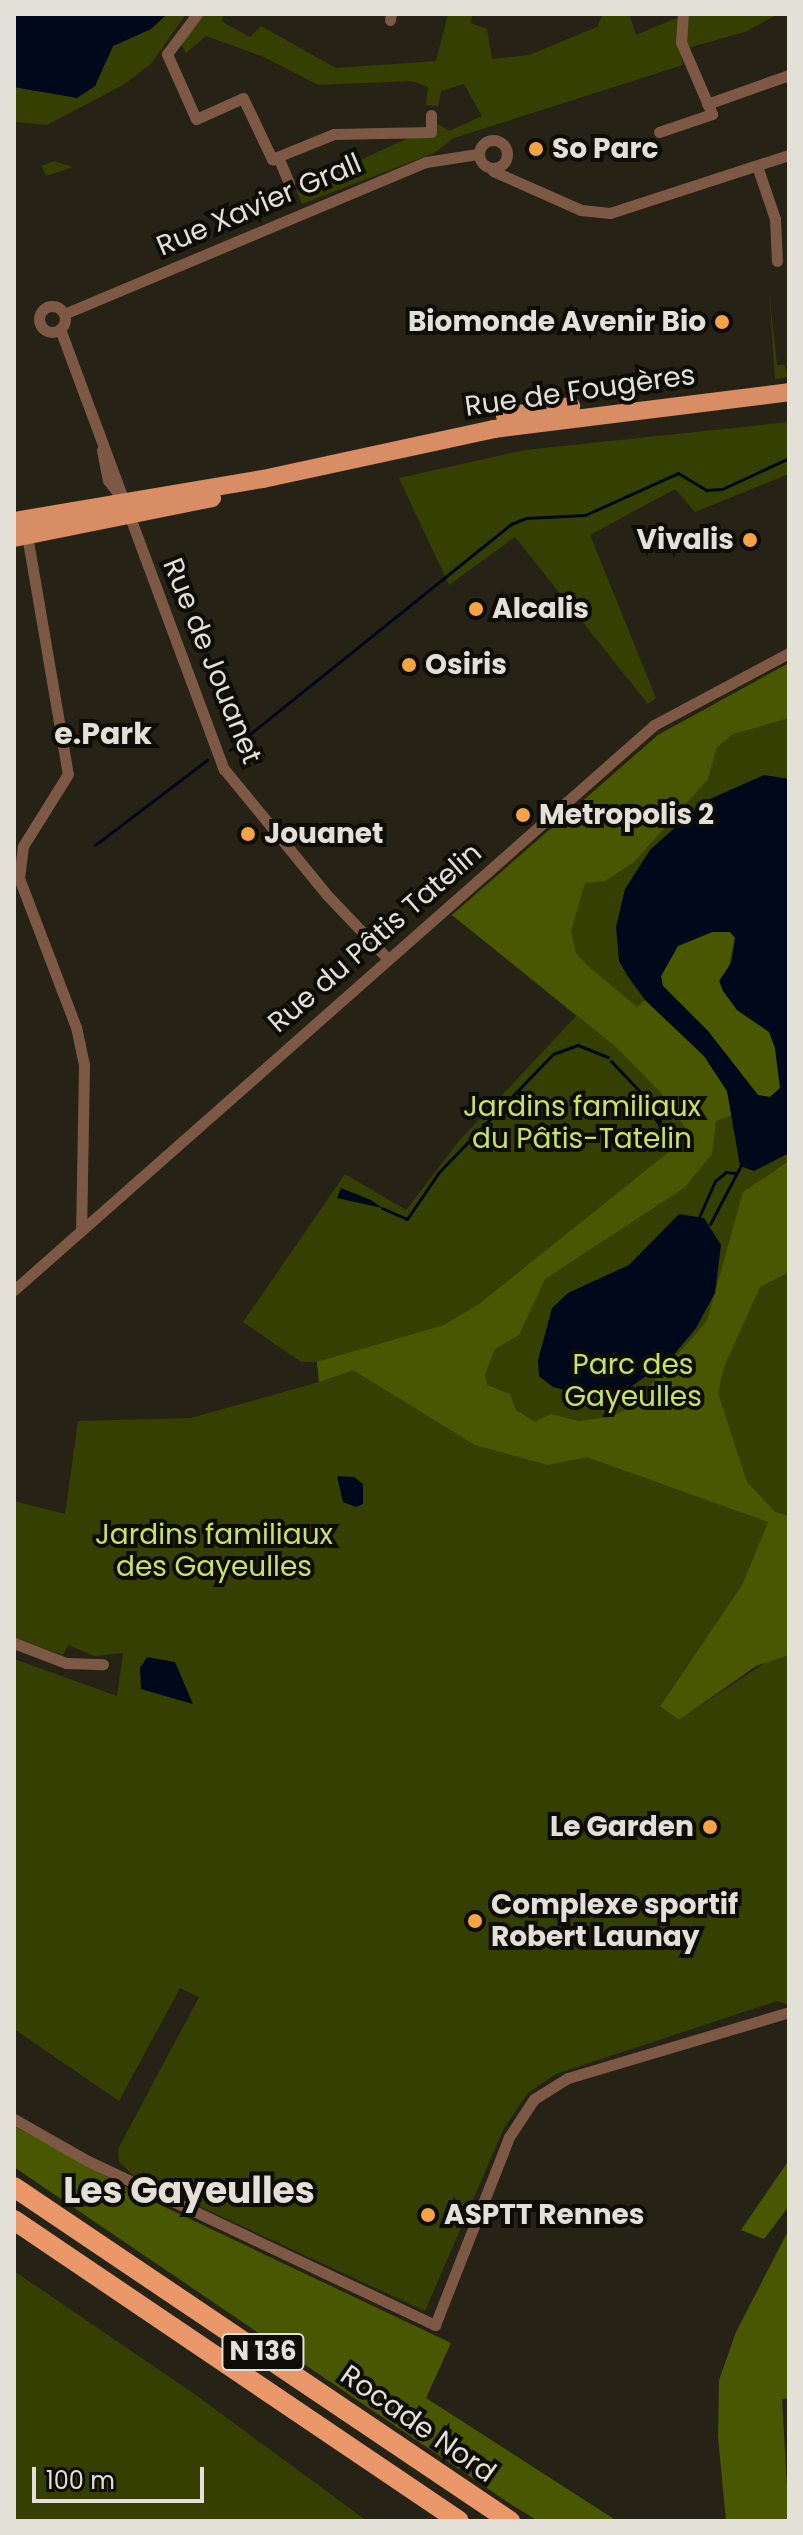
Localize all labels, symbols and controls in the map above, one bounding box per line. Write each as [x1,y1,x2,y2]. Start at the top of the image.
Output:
place label: So Parc [552,132,658,166]
marker: So Parc [527,140,545,158]
street label: Rue Xavier Grall [152,147,366,263]
place label: Biomonde Avenir Bio [408,305,706,339]
marker: Biomonde Avenir Bio [713,313,731,331]
street label: Rue de Fougères [463,358,697,424]
place label: Vivalis [637,523,734,557]
marker: Vivalis [741,531,759,549]
street label: Rue de Jouanet [155,553,269,769]
place label: Alcalis [492,592,589,626]
marker: Alcalis [467,600,485,618]
place label: Osiris [425,648,507,682]
marker: Osiris [400,656,418,674]
district label: e.Park [54,716,152,752]
place label: Metropolis 2 [539,798,714,832]
marker: Metropolis 2 [514,806,532,824]
place label: Jouanet [264,817,383,851]
marker: Jouanet [239,825,257,843]
street label: Rue du Pâtis Tatelin [261,836,489,1040]
park label: Jardins familiaux du Pâtis-Tatelin [463,1090,701,1156]
park label: Parc des Gayeulles [564,1348,702,1414]
park label: Jardins familiaux des Gayeulles [95,1518,333,1584]
place label: Le Garden [550,1810,694,1844]
marker: Le Garden [701,1818,719,1836]
place label: Complexe sportif Robert Launay [491,1888,738,1954]
marker: Complexe sportif Robert Launay [466,1912,484,1930]
district label: Les Gayeulles [63,2169,315,2213]
place label: ASPTT Rennes [444,2198,644,2232]
marker: ASPTT Rennes [419,2206,437,2224]
road number: N 136 [221,2330,305,2374]
street label: Rocade Nord [334,2358,502,2490]
scale bar [36,2451,208,2501]
text: 100 m [46,2464,115,2497]

